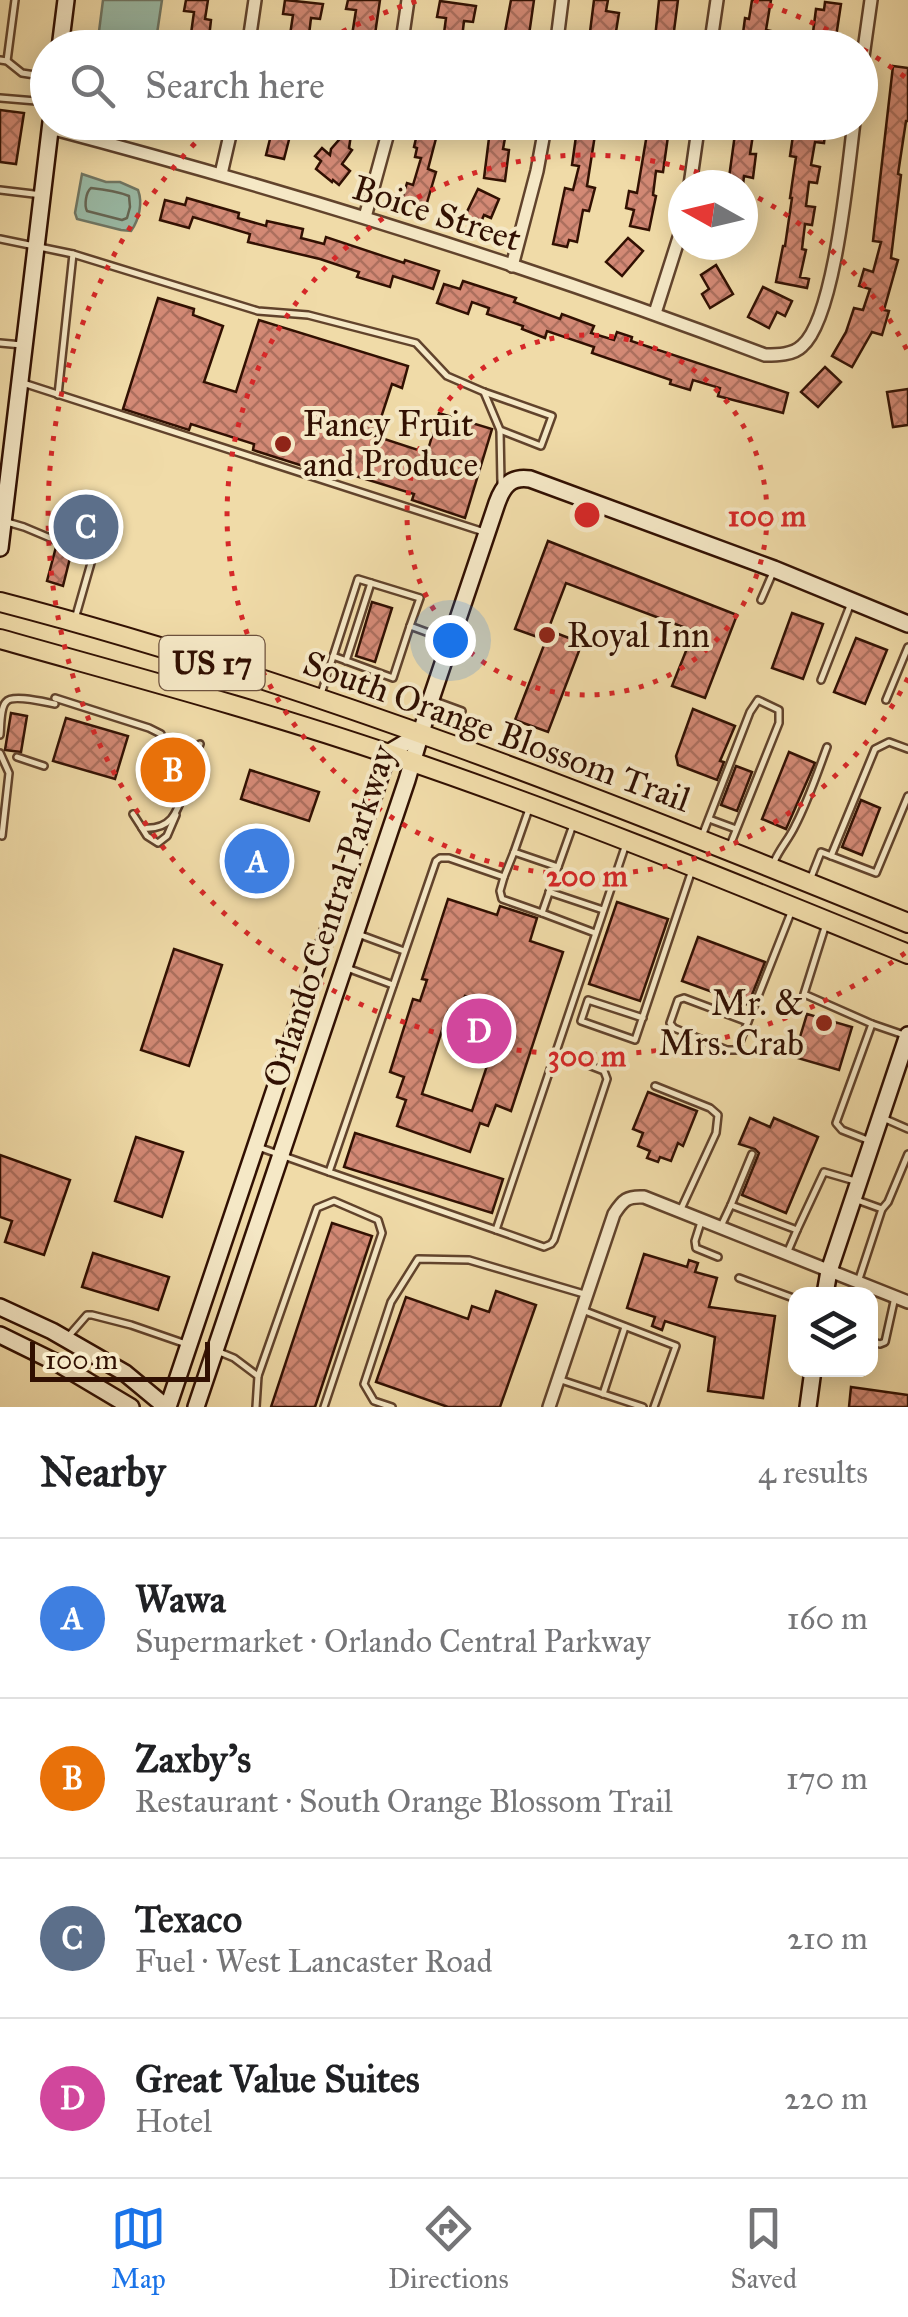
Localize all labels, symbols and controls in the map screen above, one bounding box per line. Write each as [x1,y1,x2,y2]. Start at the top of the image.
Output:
search box [30,30,878,140]
icon: search [65,58,120,113]
text: Search here [145,62,325,108]
street label: Boice Street [347,166,526,261]
north arrow [668,170,758,260]
place label: Fancy Fruit and Produce [303,403,478,486]
marker: Fancy Fruit and Produce [272,433,294,455]
pin: C [54,490,118,564]
centre of rings [569,497,605,533]
text: 100 m [728,498,807,534]
place label: Royal Inn [567,614,710,657]
your location [425,615,476,666]
marker: Royal Inn [536,624,558,646]
road number: US 17 [160,636,264,690]
street label: South Orange Blossom Trail [297,641,697,822]
pin: B [140,732,206,808]
street label: Orlando Central Parkway [254,739,405,1093]
pin: A [224,824,290,898]
text: 200 m [546,858,628,894]
place label: Mr. & Mrs. Crab [658,982,804,1065]
pin: D [446,994,512,1068]
marker: Mr. & Mrs. Crab [813,1012,835,1034]
text: 300 m [548,1038,627,1074]
map controls [788,1287,878,1377]
button: layers [788,1287,878,1377]
scale bar [30,1337,210,1382]
text: 100 m [45,1342,118,1377]
text: Nearby [40,1446,165,1498]
text: 4 results [758,1453,868,1492]
text: Wawa [135,1576,226,1622]
text: A [62,1599,83,1638]
text: 160 m [787,1599,868,1638]
text: Supermarket · Orlando Central Parkway [135,1622,651,1661]
text: Zaxby's [135,1736,251,1782]
text: B [62,1759,83,1798]
text: 170 m [786,1759,868,1798]
text: Restaurant · South Orange Blossom Trail [135,1782,673,1821]
text: Texaco [135,1896,242,1942]
text: C [62,1919,83,1958]
text: 210 m [787,1919,868,1958]
text: Fuel · West Lancaster Road [135,1942,493,1981]
text: Great Value Suites [135,2056,420,2102]
text: D [60,2079,85,2118]
text: 220 m [784,2079,868,2118]
text: Hotel [135,2102,212,2141]
tab: Map [111,2201,166,2296]
tab: Directions [388,2201,509,2296]
tab: Saved [731,2201,797,2296]

